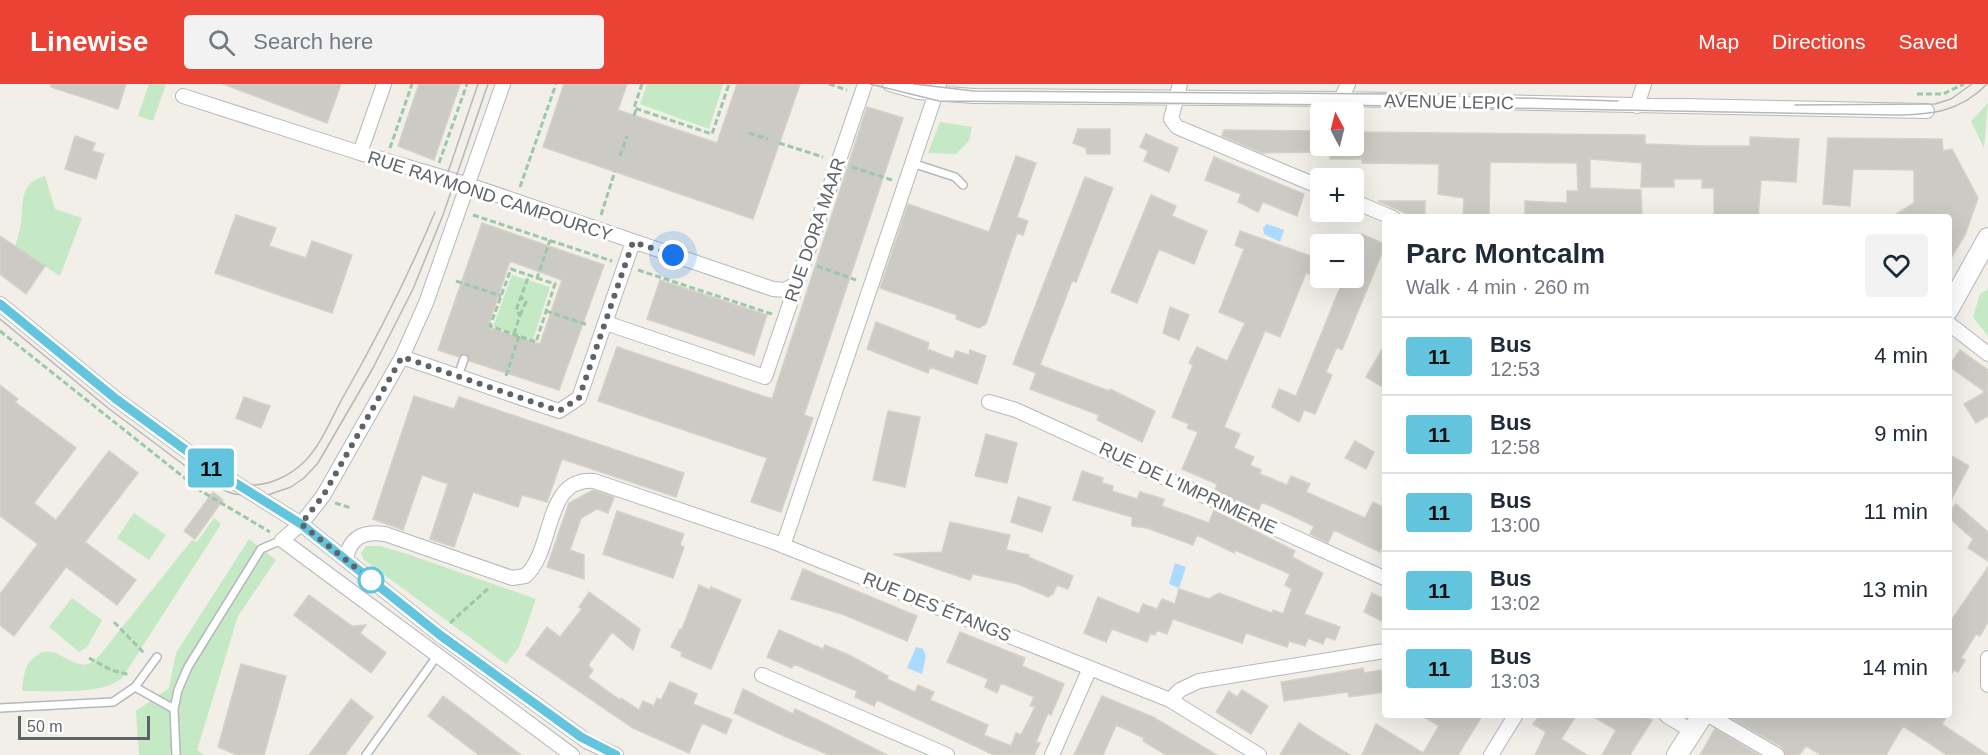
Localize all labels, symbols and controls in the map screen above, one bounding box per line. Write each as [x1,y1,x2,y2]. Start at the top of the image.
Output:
search box [184,15,604,69]
text: Linewise [30,26,148,57]
icon: search [205,26,238,59]
text: Search here [253,29,373,54]
text: Map [1698,30,1739,53]
text: Directions [1772,30,1865,53]
text: Saved [1898,30,1958,53]
street label: AVENUE LEPIC [1384,91,1514,113]
north arrow [1310,102,1364,156]
map controls [1310,102,1364,288]
street label: RUE RAYMOND CAMPOURCY [365,147,615,245]
street label: RUE DORA MAAR [781,155,849,305]
button: + [1310,168,1364,222]
button: − [1310,234,1364,288]
button: heart [1865,234,1928,297]
text: Parc Montcalm [1406,238,1605,269]
your location [658,240,688,270]
text: Walk · 4 min · 260 m [1406,276,1590,298]
text: Bus [1490,332,1532,357]
text: 4 min [1874,343,1928,368]
text: 11 [1428,345,1450,368]
text: 12:53 [1490,358,1540,380]
text: Bus [1490,410,1532,435]
text: 9 min [1874,421,1928,446]
text: 11 [1428,423,1450,446]
text: 12:58 [1490,436,1540,458]
street label: RUE DE L'IMPRIMERIE [1096,438,1280,538]
line badge: 11 [184,448,238,488]
text: 11 [200,457,222,480]
text: Bus [1490,488,1532,513]
text: 11 min [1864,499,1928,524]
text: 11 [1428,501,1450,524]
text: 13:00 [1490,514,1540,536]
text: Bus [1490,566,1532,591]
unlabelled marker [358,567,384,593]
street label: RUE DES ÉTANGS [860,568,1014,646]
text: 13 min [1862,577,1928,602]
text: 11 [1428,579,1450,602]
text: 13:02 [1490,592,1540,614]
text: Bus [1490,644,1532,669]
text: 14 min [1862,655,1928,680]
text: 11 [1428,657,1450,680]
text: 13:03 [1490,670,1540,692]
scale bar [18,713,150,740]
text: 50 m [27,718,63,735]

